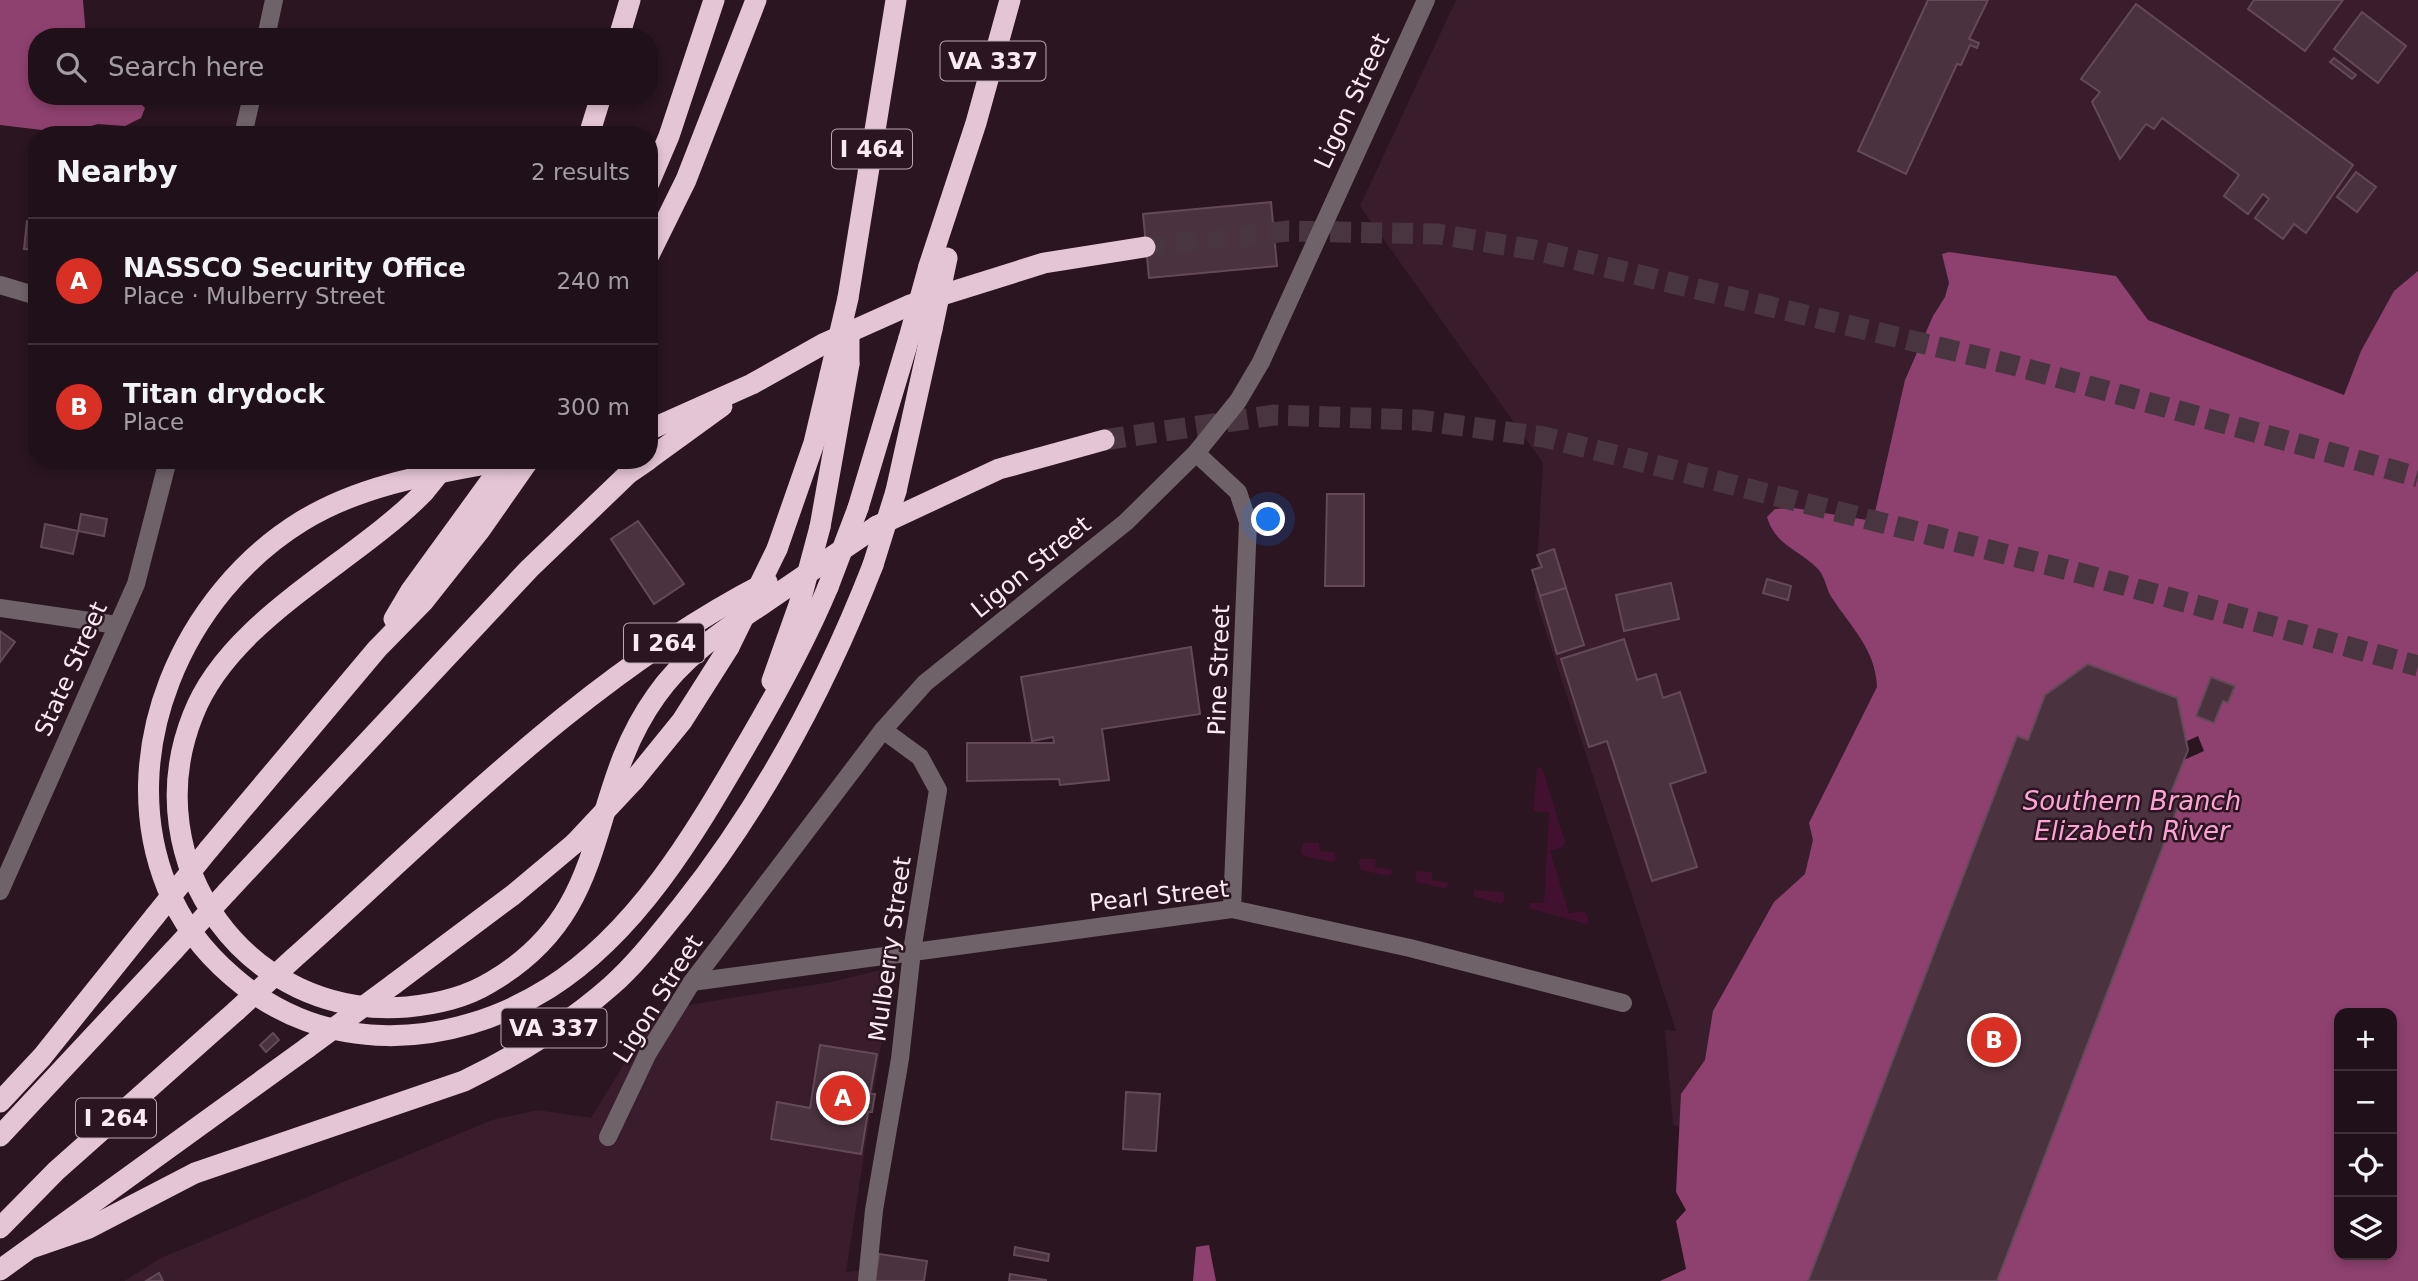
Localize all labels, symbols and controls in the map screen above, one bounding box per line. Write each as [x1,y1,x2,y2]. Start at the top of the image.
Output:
search box [28,28,658,105]
street label: Ligon Street [1309,29,1395,173]
road number: VA 337 [940,41,1046,80]
icon: search [52,48,90,86]
text: Search here [108,52,264,82]
road number: I 464 [832,130,912,168]
text: Nearby [56,154,178,189]
text: 2 results [531,159,630,185]
text: NASSCO Security Office [123,253,466,283]
text: A [70,268,88,294]
text: 240 m [556,268,630,294]
text: Place · Mulberry Street [123,283,385,309]
text: Titan drydock [123,379,325,409]
text: B [70,394,88,420]
text: 300 m [556,394,630,420]
text: Place [123,409,184,435]
your location [1251,502,1285,536]
street label: Ligon Street [966,510,1096,624]
street label: State Street [29,597,113,741]
street label: Pine Street [1203,604,1235,736]
road number: I 264 [624,624,704,663]
water label: Southern Branch Elizabeth River [2023,786,2241,846]
street label: Mulberry Street [863,855,917,1043]
street label: Pearl Street [1088,875,1230,917]
street label: Ligon Street [608,930,708,1068]
map controls [2334,1008,2397,1260]
button: + [2334,1008,2397,1071]
road number: VA 337 [502,1009,606,1048]
pin: B [1971,1014,2017,1066]
button: − [2334,1071,2397,1134]
pin: A [820,1072,866,1124]
road number: I 264 [76,1098,156,1138]
button: locate [2334,1134,2397,1197]
button: layers [2334,1197,2397,1260]

